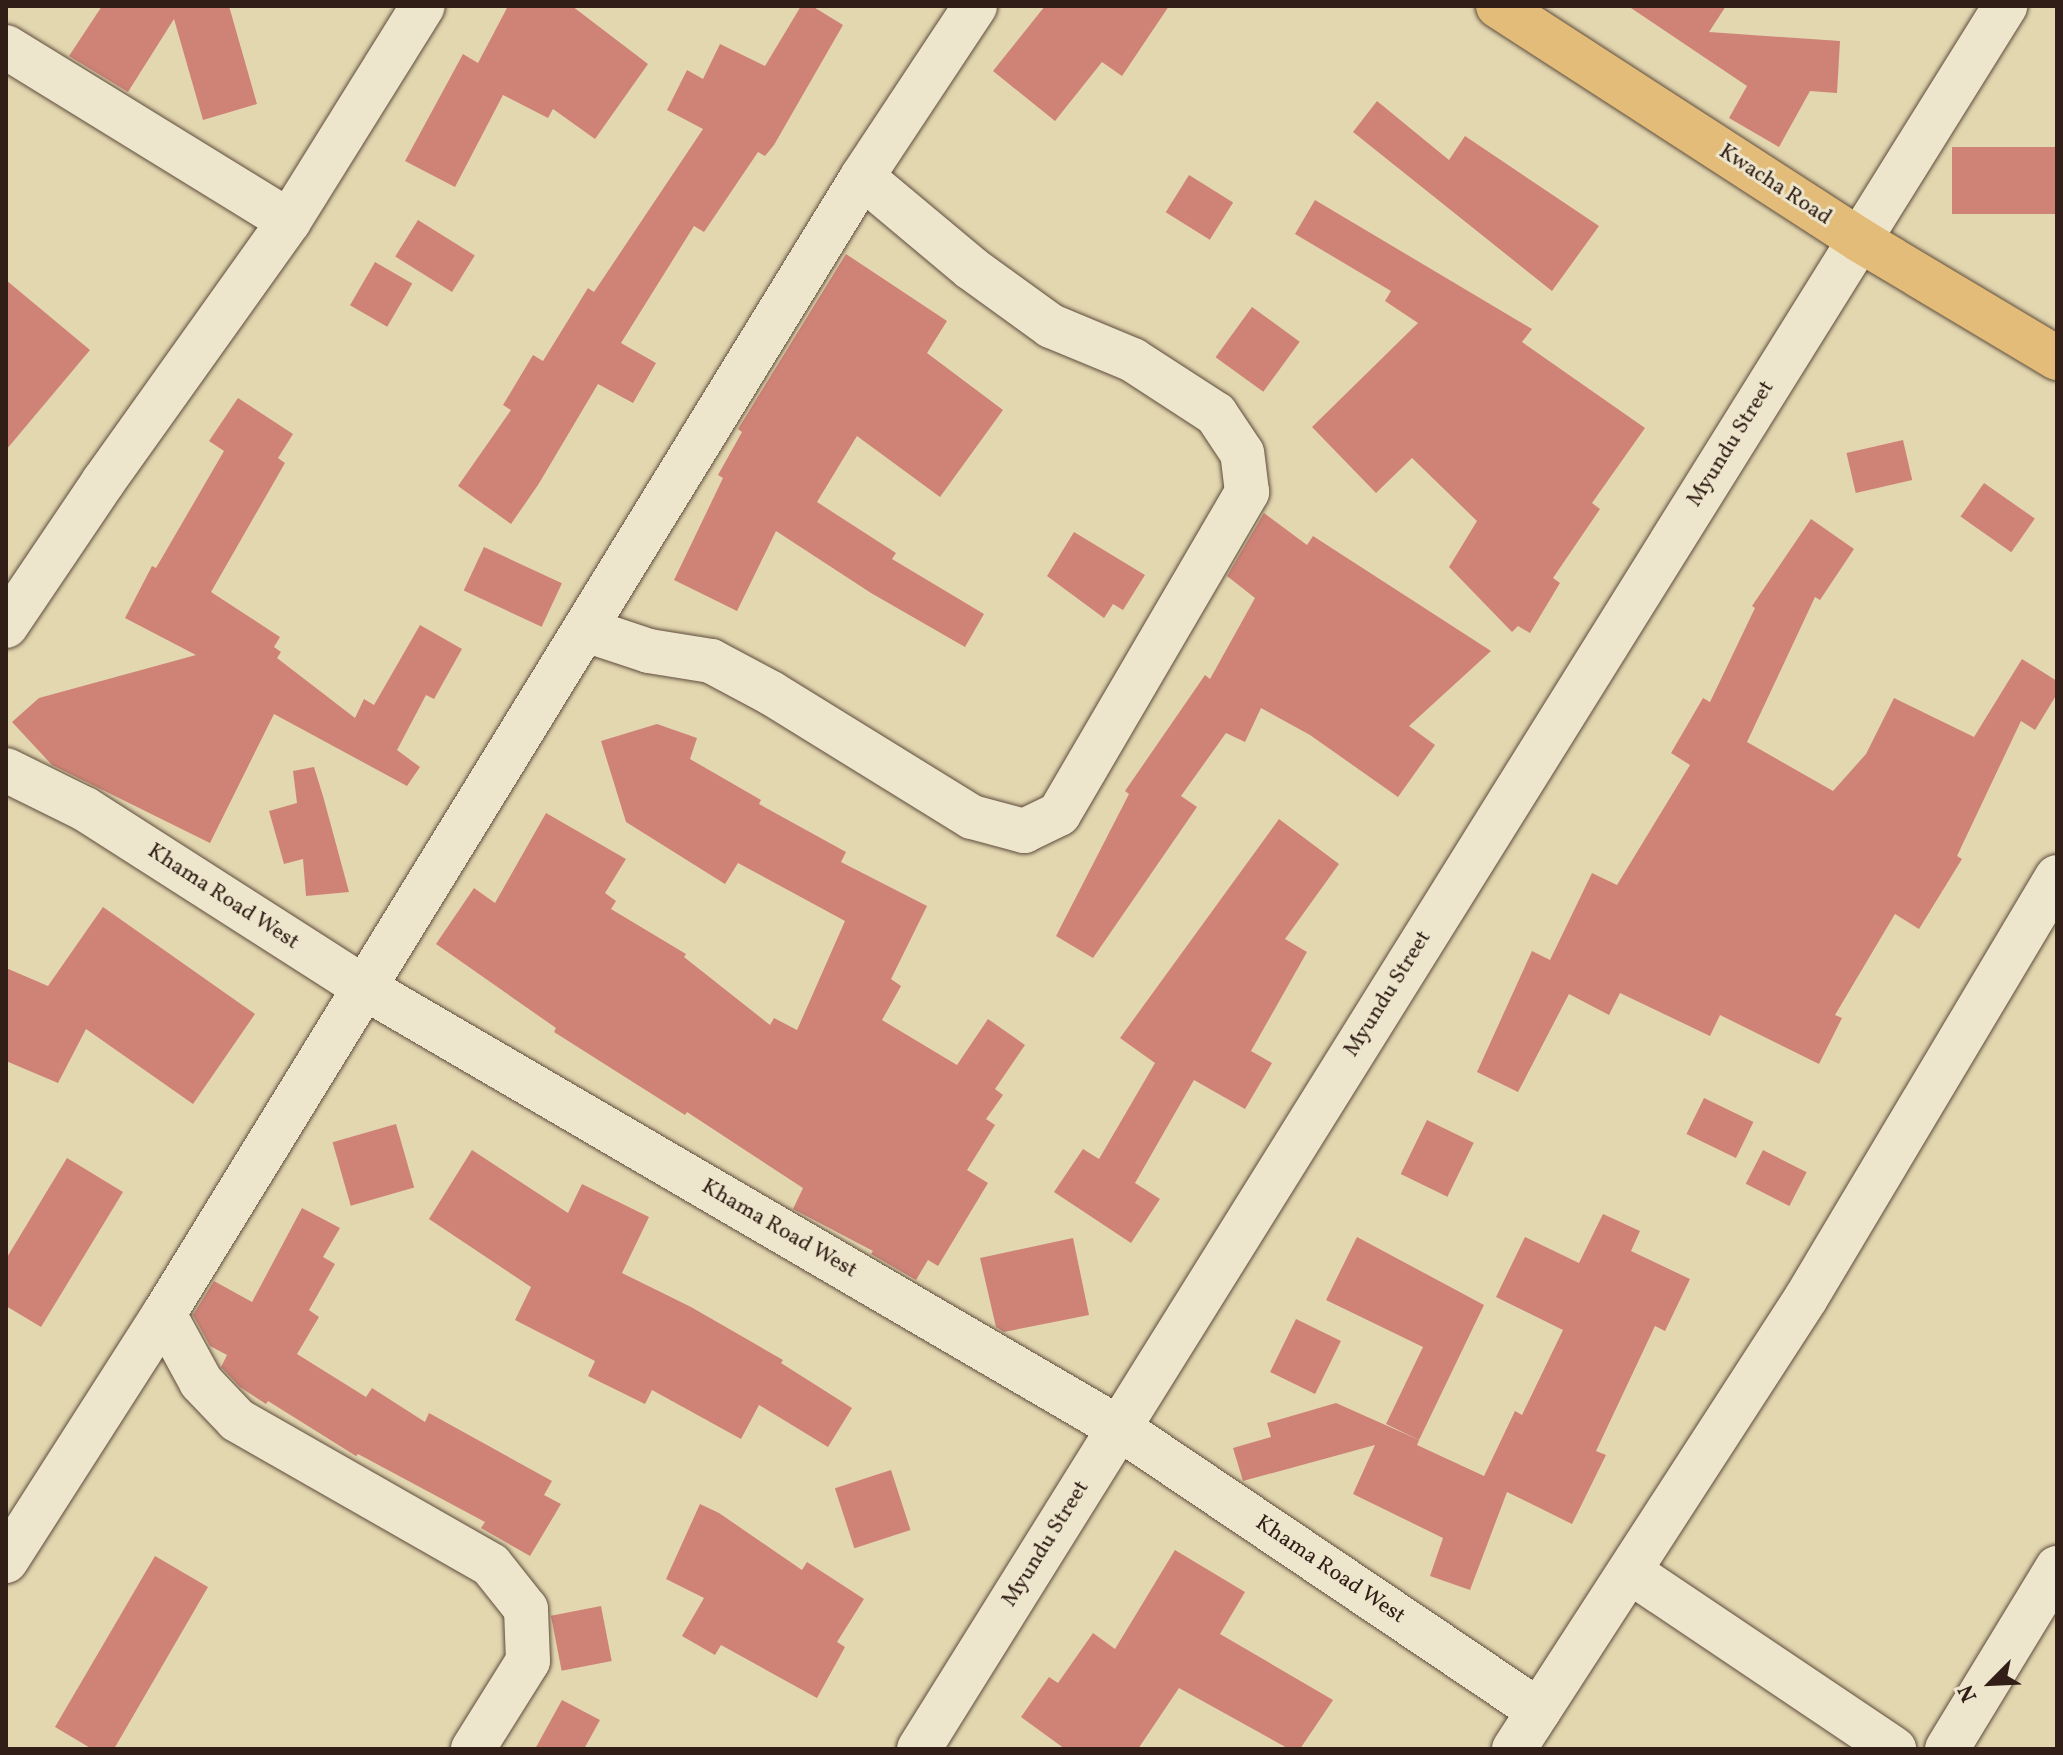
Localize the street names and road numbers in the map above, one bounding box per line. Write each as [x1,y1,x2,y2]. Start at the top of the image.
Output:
street label: Kwacha Road [1714,139,1836,231]
street label: Myundu Street [1682,376,1780,512]
street label: Khama Road West [142,838,304,956]
street label: Myundu Street [1339,926,1437,1062]
street label: Khama Road West [696,1174,862,1284]
street label: Myundu Street [997,1476,1095,1612]
street label: Khama Road West [1250,1510,1410,1630]

